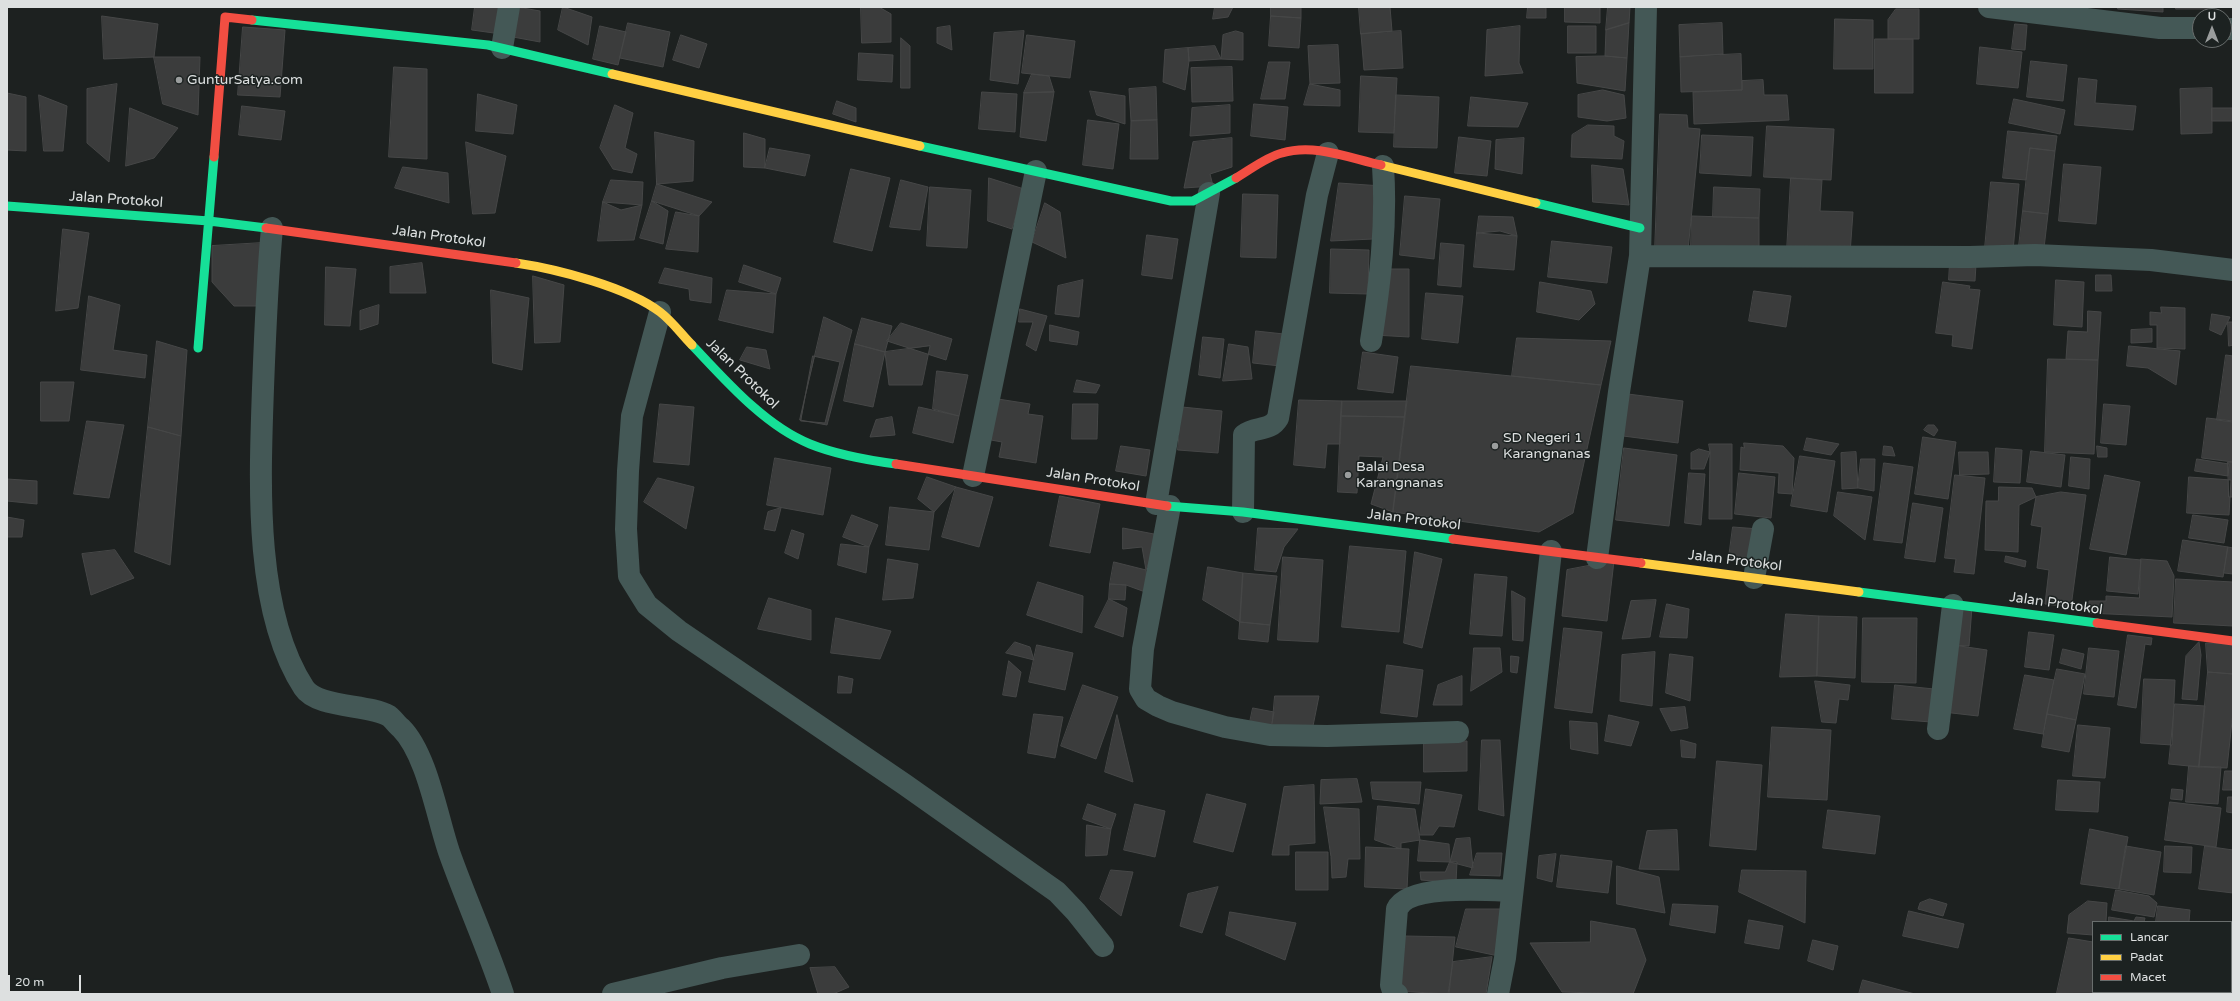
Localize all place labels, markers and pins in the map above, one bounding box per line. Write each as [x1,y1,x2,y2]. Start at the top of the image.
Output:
place label: GunturSatya.com [187,72,303,88]
marker: GunturSatya.com [174,75,184,85]
place label: SD Negeri 1 Karangnanas [1503,430,1590,462]
marker: SD Negeri 1 Karangnanas [1490,441,1500,451]
place label: Balai Desa Karangnanas [1356,459,1443,492]
marker: Balai Desa Karangnanas [1343,470,1353,480]

